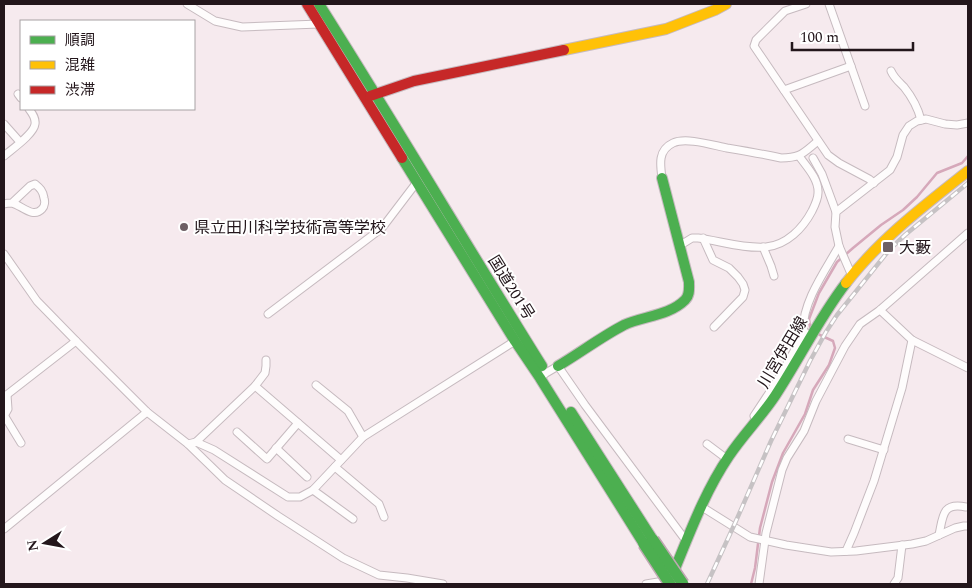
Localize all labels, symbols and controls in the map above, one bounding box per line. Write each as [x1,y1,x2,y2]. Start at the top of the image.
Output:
legend [20,20,195,110]
scale bar [792,20,913,52]
text: 100 m [800,26,839,49]
text: 順調 [65,29,95,52]
text: 混雑 [65,54,95,77]
text: 渋滞 [65,79,95,102]
place label: 県立田川科学技術高等学校 [194,216,386,240]
marker: 県立田川科学技術高等学校 [178,221,190,233]
place label: 大藪 [899,236,931,260]
marker: 大藪 [881,240,895,254]
street label: 国道201号 [482,251,540,324]
street label: 川宮伊田線 [752,312,814,393]
north arrow [20,518,70,568]
text: N [21,538,44,553]

